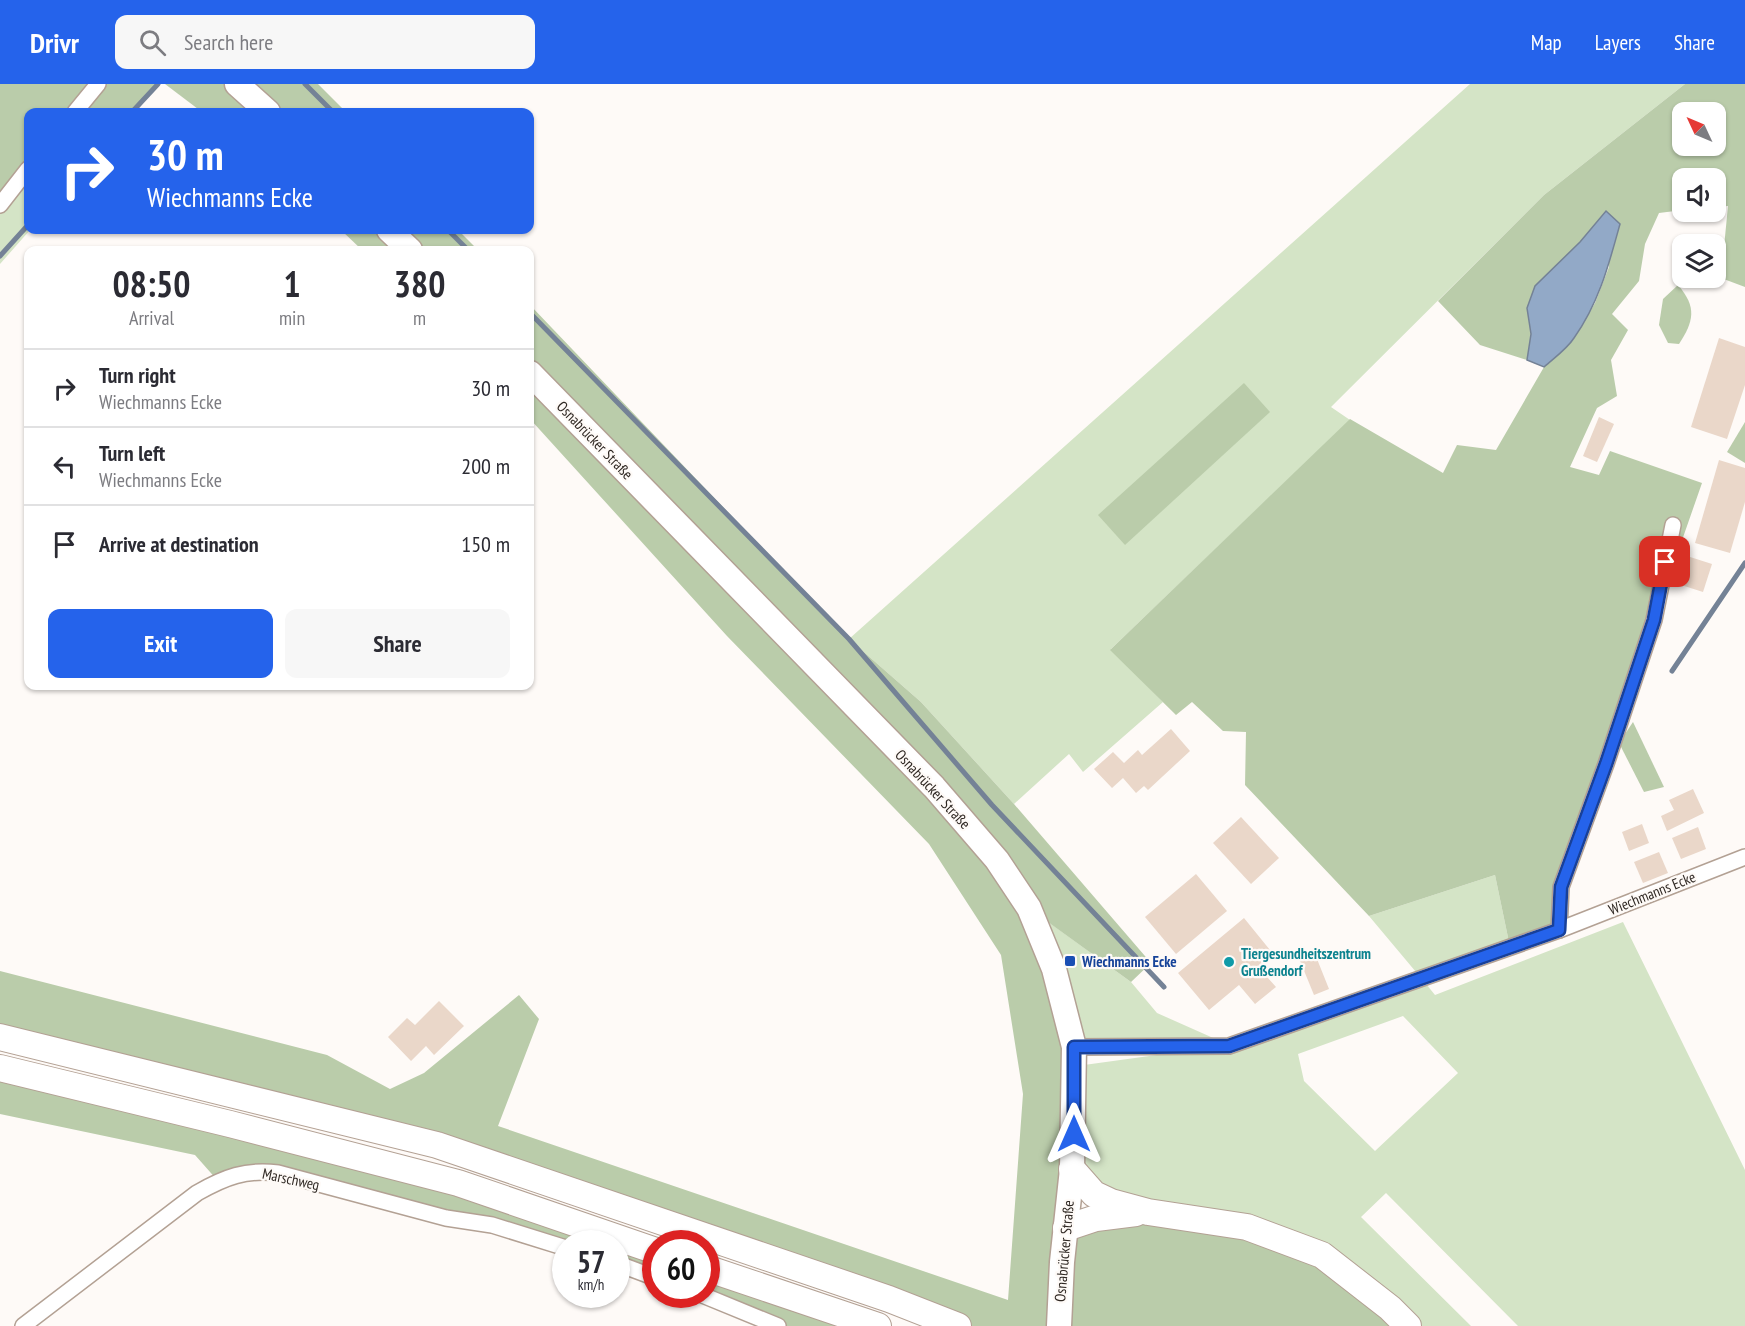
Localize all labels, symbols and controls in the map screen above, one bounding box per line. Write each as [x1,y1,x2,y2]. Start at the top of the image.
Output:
search box [115,15,535,69]
text: Drivr [30,24,79,61]
icon: search [136,26,169,59]
text: Search here [184,28,273,56]
text: Map [1531,29,1562,56]
text: Layers [1595,29,1641,56]
text: Share [1674,29,1715,56]
north arrow [1672,102,1726,156]
map controls [1672,102,1726,288]
text: 30 m [147,127,224,182]
icon: right [48,132,126,210]
button: sound [1672,168,1726,222]
text: Wiechmanns Ecke [147,180,313,214]
button: layers [1672,234,1726,288]
text: 08:50 [113,260,190,307]
text: 1 [283,260,301,307]
text: 380 [394,260,445,307]
text: Arrival [129,305,174,331]
text: min [279,305,305,331]
text: m [413,305,426,331]
text: Turn right [99,361,176,389]
icon: right [48,372,81,405]
text: 30 m [471,374,510,402]
text: Wiechmanns Ecke [99,389,222,415]
street label: Osnabrücker Straße [553,397,637,483]
text: Turn left [99,439,165,467]
icon: left [48,450,81,483]
text: 200 m [461,452,510,480]
text: Wiechmanns Ecke [99,467,222,493]
icon: arrive [48,528,81,561]
text: Arrive at destination [99,530,259,558]
text: 150 m [461,530,510,558]
pin [1639,536,1690,587]
icon: arrive [1648,545,1681,578]
button: Exit [48,609,273,678]
button: Share [285,609,510,678]
street label: Osnabrücker Straße [891,745,975,833]
street label: Wiechmanns Ecke [1606,867,1698,919]
place label: Tiergesundheitszentrum Grußendorf [1241,944,1371,980]
place label: Wiechmanns Ecke [1081,952,1177,971]
marker: Wiechmanns Ecke [1063,954,1077,968]
marker: Tiergesundheitszentrum Grußendorf [1222,955,1236,969]
position arrow [1042,1102,1106,1166]
street label: Marschweg [261,1164,321,1194]
street label: Osnabrücker Straße [1050,1200,1078,1302]
speed limit sign: 60 [642,1230,720,1308]
text: 57 [577,1242,605,1281]
text: km/h [578,1275,604,1294]

